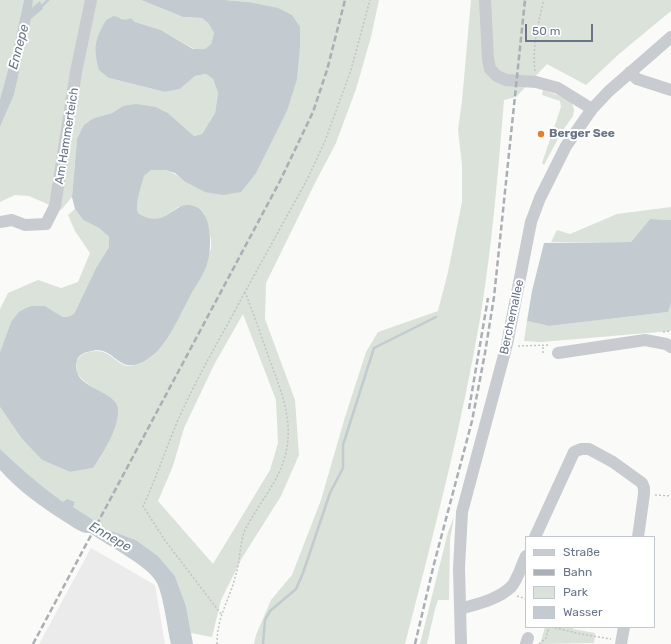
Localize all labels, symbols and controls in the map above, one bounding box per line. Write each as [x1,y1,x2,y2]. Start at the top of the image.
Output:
scale bar [527,16,595,42]
water label: Ennepe [6,23,32,71]
text: 50 m [532,24,560,38]
street label: Am Hammerteich [52,87,82,185]
place label: Berger See [549,127,615,141]
marker: Berger See [536,129,546,139]
street label: Berchemallee [497,278,527,356]
water label: Ennepe [86,519,134,555]
legend [525,536,655,628]
text: Straße [563,545,600,559]
text: Bahn [563,565,592,579]
text: Park [563,585,588,599]
text: Wasser [563,605,603,619]

